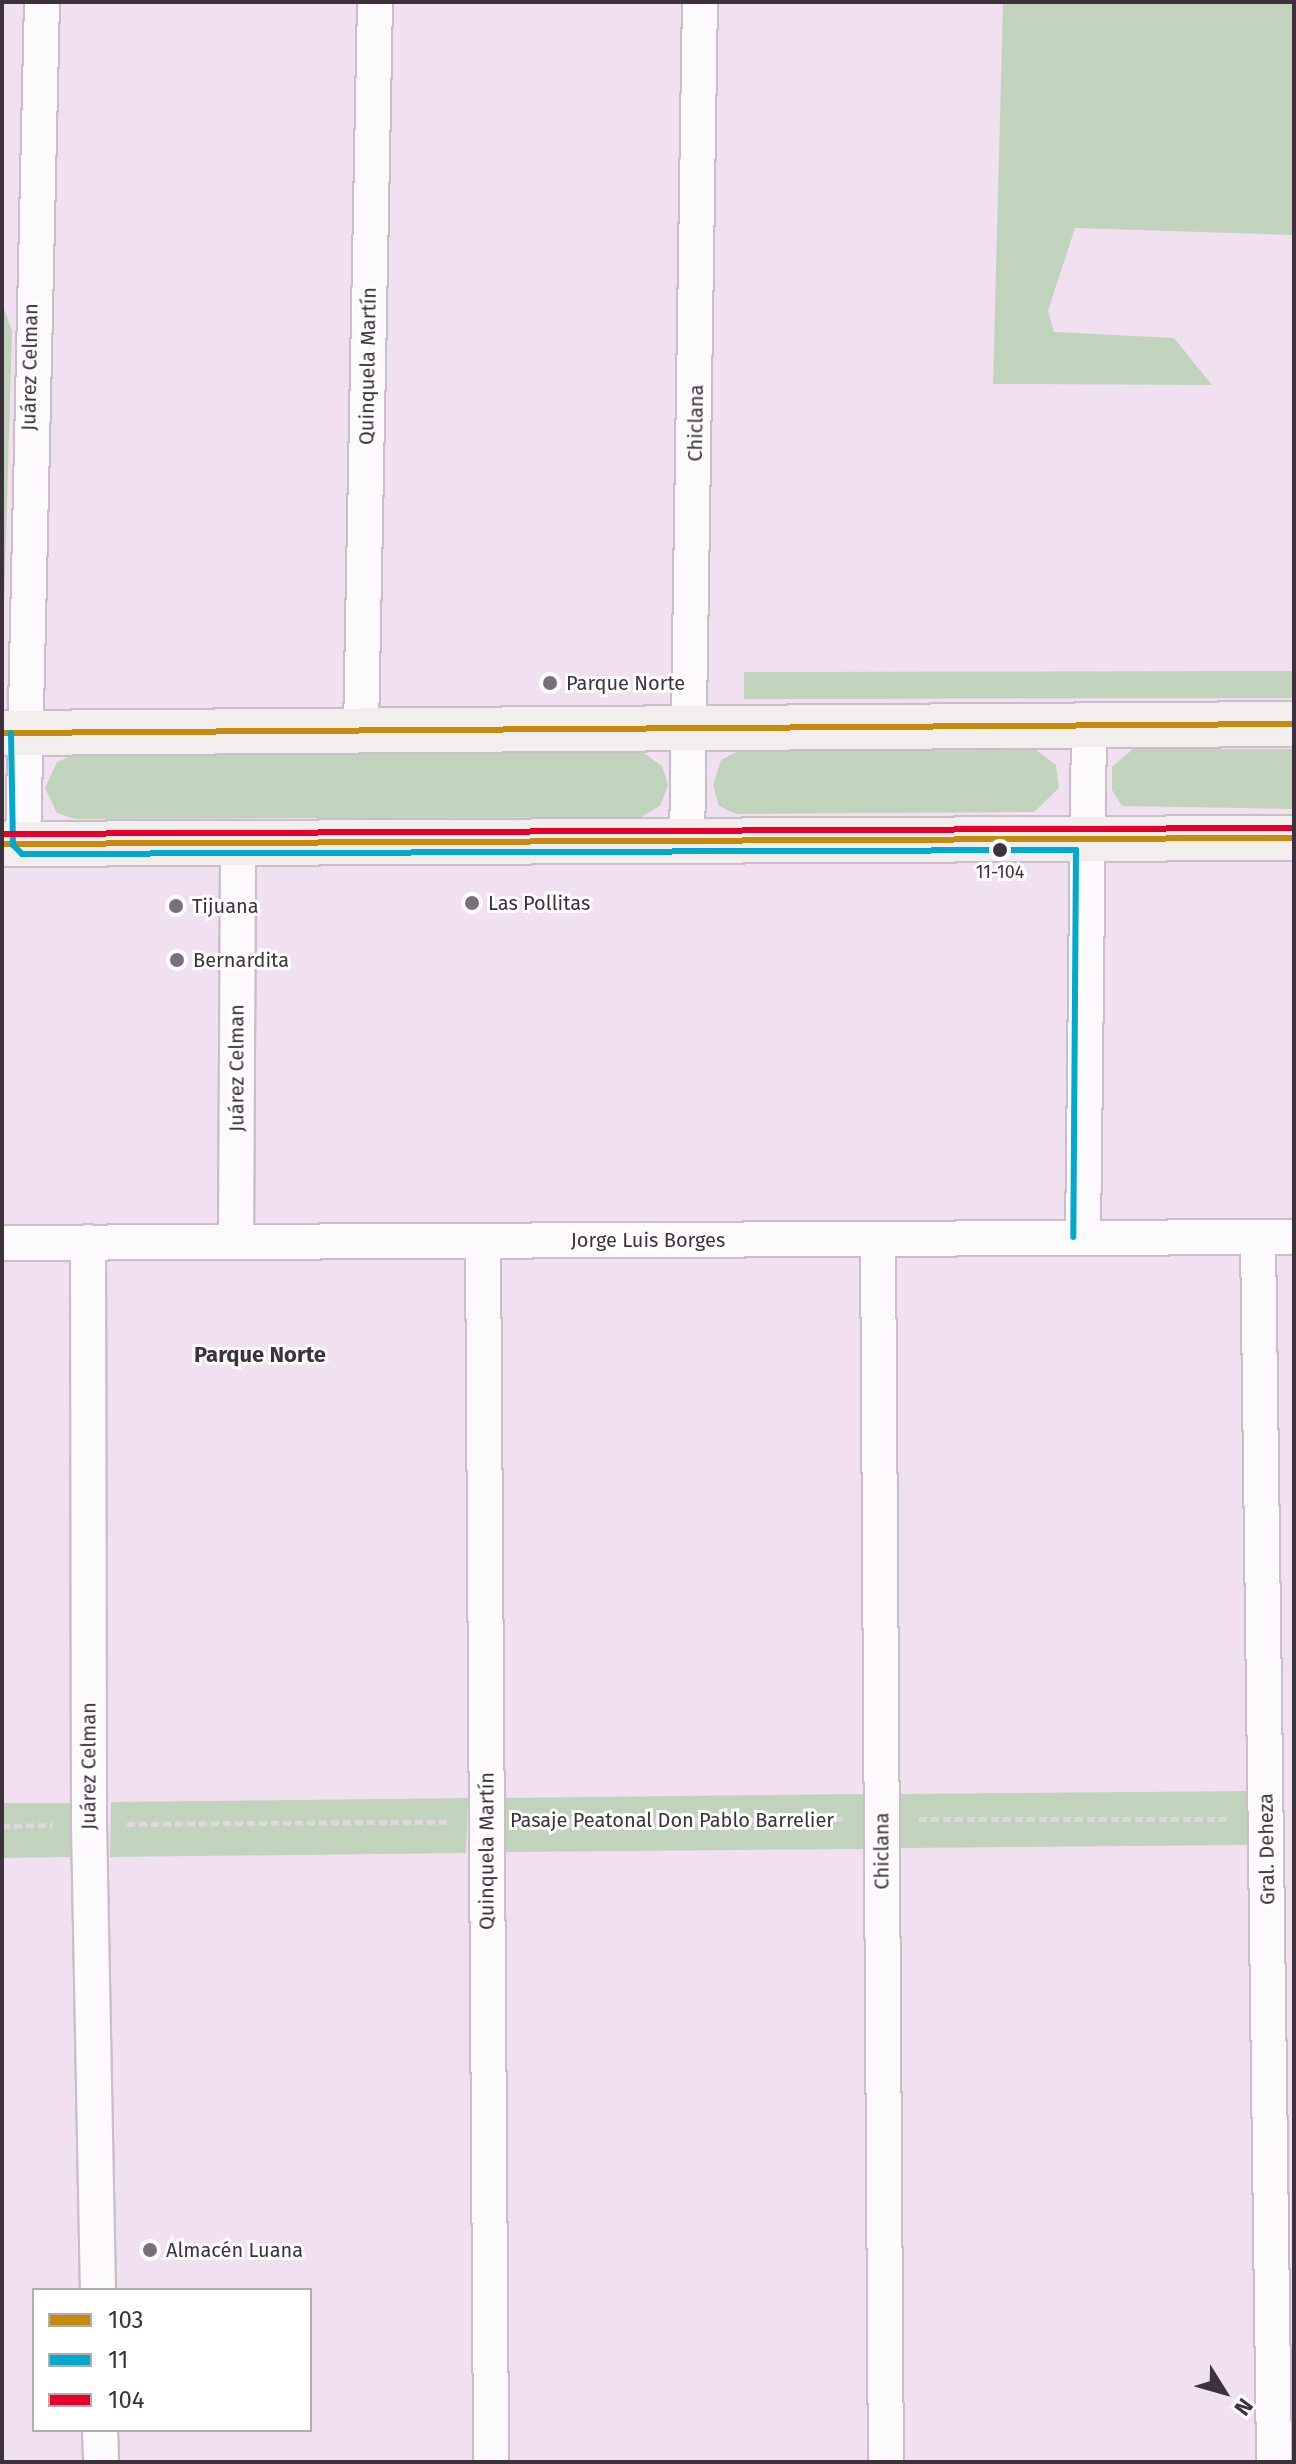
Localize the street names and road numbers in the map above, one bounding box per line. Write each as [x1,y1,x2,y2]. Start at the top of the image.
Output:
street label: Quinquela Martín [355,287,381,445]
street label: Juárez Celman [17,303,43,431]
street label: Chiclana [683,384,709,462]
street label: Juárez Celman [225,1004,249,1132]
street label: Jorge Luis Borges [571,1228,725,1252]
street label: Juárez Celman [77,1702,101,1830]
street label: Quinquela Martín [475,1772,499,1930]
street label: Gral. Deheza [1254,1793,1280,1905]
street label: Pasaje Peatonal Don Pablo Barrelier [510,1808,834,1832]
street label: Chiclana [870,1812,894,1890]

